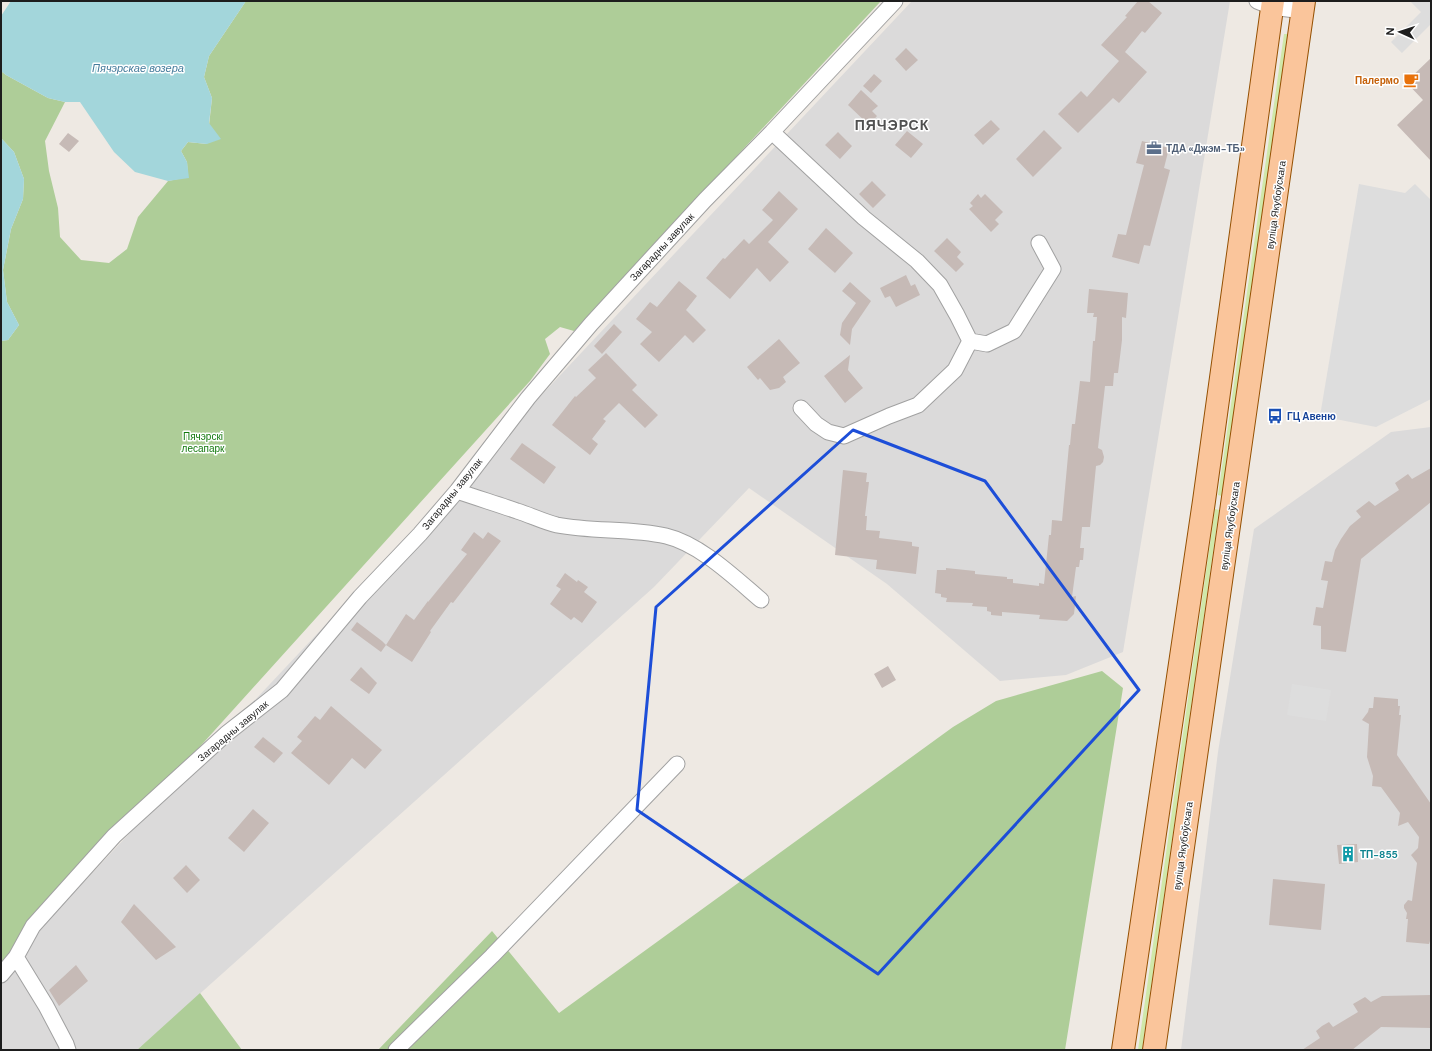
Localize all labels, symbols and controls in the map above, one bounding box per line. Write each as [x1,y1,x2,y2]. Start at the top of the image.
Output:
north arrow [1380,12,1420,52]
text: N [1383,27,1397,36]
water label: Пячэрскае возера [92,61,184,75]
cafe icon: Палермо [1402,71,1420,89]
place label: Палермо [1355,74,1399,87]
district label: ПЯЧЭРСК [855,116,929,134]
office icon: ТДА «Джэм-ТБ» [1145,139,1163,157]
place label: ТДА «Джэм-ТБ» [1166,142,1245,155]
street label: вуліца Якубоўскага [1263,160,1289,250]
street label: Загарадны завулак [627,210,697,284]
bus stop icon: ГЦ Авеню [1266,407,1284,425]
place label: ГЦ Авеню [1287,410,1336,423]
park label: Пячэрскі лесапарк [182,430,225,455]
street label: Загарадны завулак [419,455,485,533]
street label: вуліца Якубоўскага [1217,481,1243,571]
street label: Загарадны завулак [195,697,272,764]
street label: вуліца Якубоўскага [1170,801,1196,891]
building icon: ТП-855 [1339,845,1357,863]
place label: ТП-855 [1360,848,1398,861]

